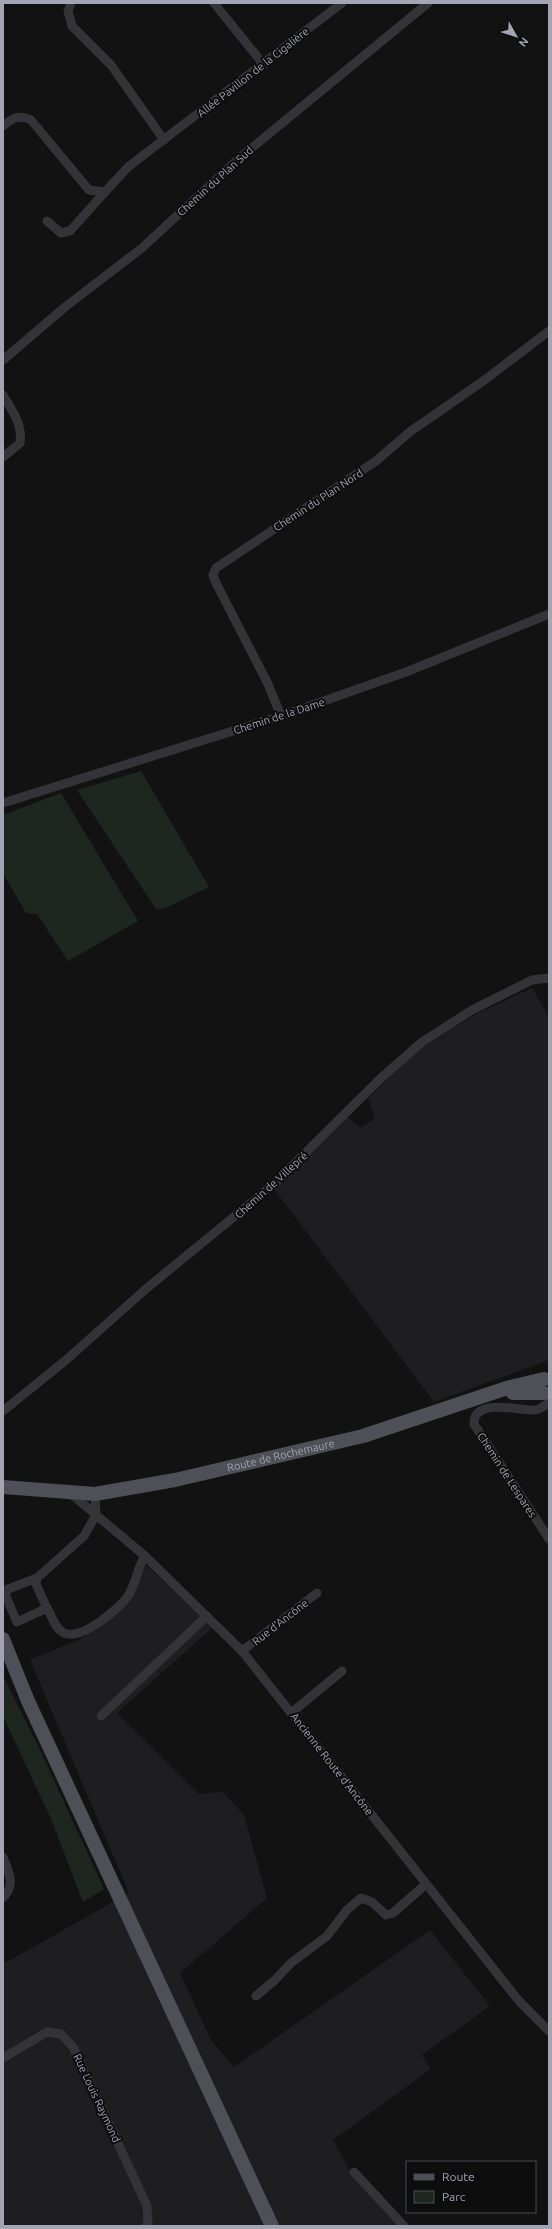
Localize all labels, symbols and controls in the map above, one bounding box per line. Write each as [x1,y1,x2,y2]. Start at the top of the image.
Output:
north arrow [496,16,536,56]
street label: Allée Pavillon de la Cigalière [195,25,311,119]
text: N [517,35,531,49]
street label: Chemin du Plan Sud [175,144,255,218]
street label: Chemin du Plan Nord [271,467,365,533]
street label: Chemin de la Dame [232,696,326,736]
street label: Chemin de Villepré [232,1149,310,1221]
street label: Chemin de Lespares [475,1430,539,1520]
street label: Route de Rochemaure [226,1437,336,1474]
street label: Rue d'Ancône [250,1597,310,1647]
street label: Ancienne Route d'Ancône [288,1710,376,1818]
street label: Rue Louis Raymond [71,2052,123,2144]
legend [406,2161,536,2213]
text: Route [442,2170,475,2183]
text: Parc [442,2190,466,2203]

